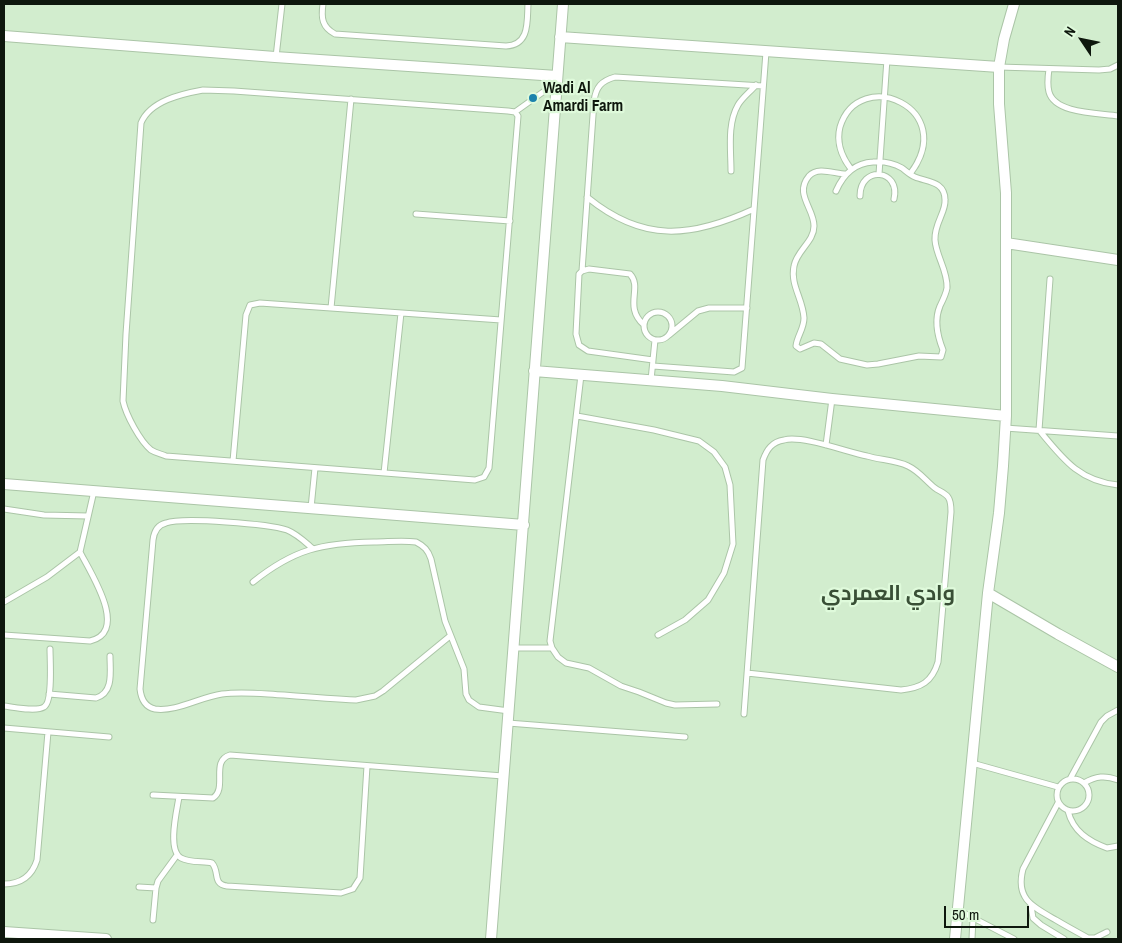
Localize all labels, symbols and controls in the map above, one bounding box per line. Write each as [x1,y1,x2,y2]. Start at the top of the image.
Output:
north arrow [1057,15,1107,65]
text: N [1060,23,1079,40]
place label: Wadi Al Amardi Farm [543,79,623,117]
marker: Wadi Al Amardi Farm [527,92,539,104]
district label: وادي العمردي [821,581,955,607]
scale bar [947,896,1032,928]
text: 50 m [952,904,979,925]

